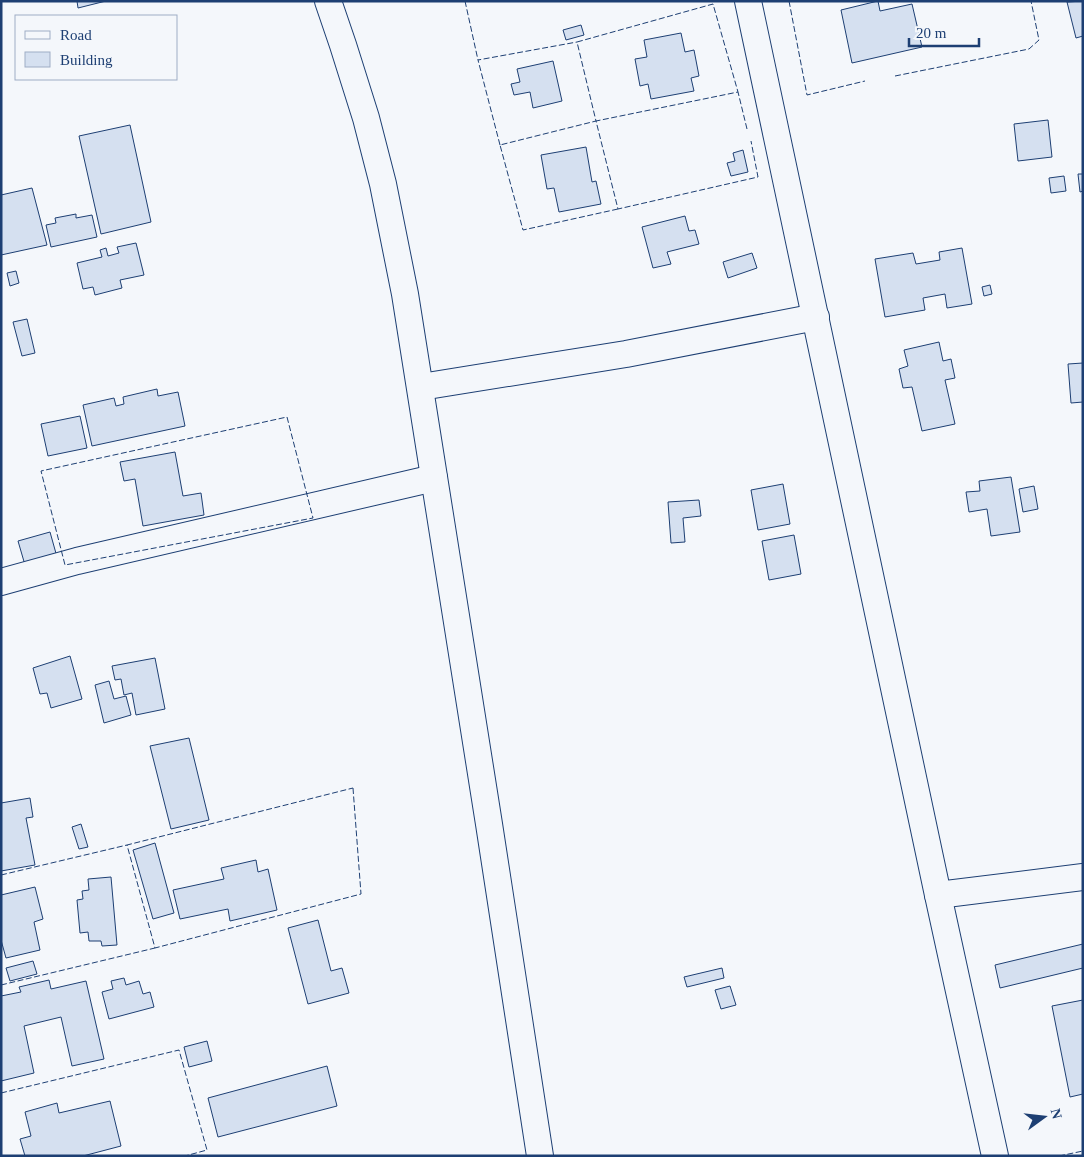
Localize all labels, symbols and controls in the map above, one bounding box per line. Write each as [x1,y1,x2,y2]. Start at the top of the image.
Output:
legend [15,15,178,80]
scale bar [909,15,979,47]
text: 20 m [916,25,947,41]
text: Road [60,27,92,43]
text: Building [60,52,113,68]
north arrow [1019,1092,1069,1142]
text: N [1048,1107,1065,1121]

